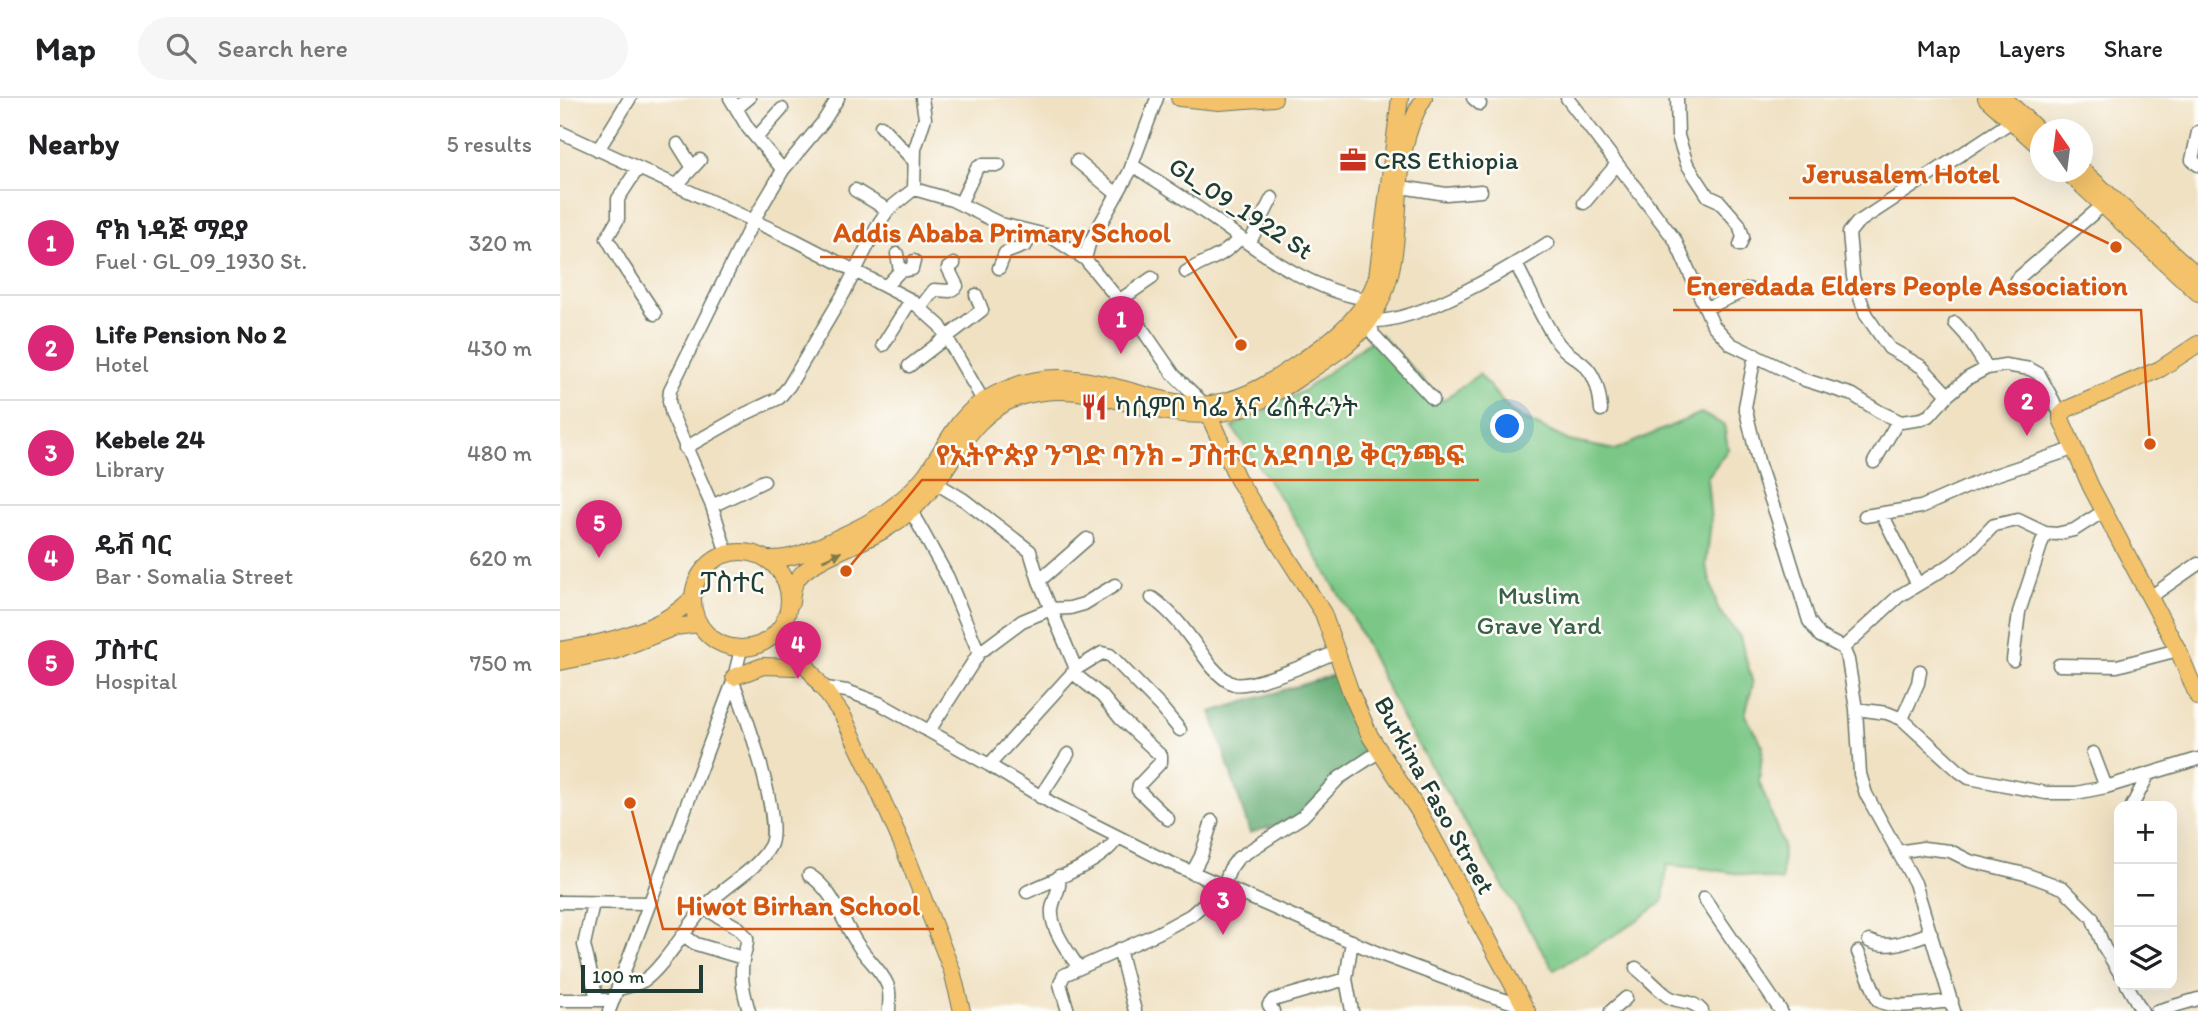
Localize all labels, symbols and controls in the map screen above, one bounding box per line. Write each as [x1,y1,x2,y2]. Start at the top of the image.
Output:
search box [138,17,628,80]
text: Map [35,29,96,68]
icon: search [162,29,200,67]
text: Search here [218,32,348,64]
text: Map [1917,34,1961,63]
text: Layers [1999,34,2066,63]
text: Share [2104,34,2163,63]
north arrow [2030,119,2093,182]
text: Nearby [28,125,119,162]
text: 5 results [446,130,532,158]
place label: CRS Ethiopia [1374,144,1519,176]
office icon: CRS Ethiopia [1338,145,1368,175]
callout: Jerusalem Hotel [1789,149,2014,198]
street label: GL_09_1922 St [1163,150,1319,267]
text: Jerusalem Hotel [1801,156,2000,190]
callout: Addis Ababa Primary School [820,208,1185,257]
text: ኖክ ነዳጅ ማደያ [95,214,248,246]
text: Addis Ababa Primary School [832,215,1171,249]
text: 1 [46,229,56,257]
text: 320 m [469,229,532,257]
text: Fuel · GL_09_1930 St. [95,247,307,275]
callout: Eneredada Elders People Association [1673,261,2141,310]
text: Eneredada Elders People Association [1686,268,2128,302]
pin: 1 [1098,296,1144,354]
text: Life Pension No 2 [95,318,286,350]
text: 2 [45,334,57,362]
text: 430 m [467,334,532,362]
text: Hotel [95,350,149,378]
pin: 2 [2004,378,2050,436]
place label: ካሲምቦ ካፌ እና ሬስቶራንት [1115,391,1358,423]
restaurant icon: ካሲምቦ ካፌ እና ሬስቶራንት [1079,392,1109,422]
your location [1490,409,1524,443]
text: Kebele 24 [95,423,205,455]
callout: የኢትዮጵያ ንግድ ባንክ - ፓስተር አደባባይ ቅርንጫፍ [922,431,1479,480]
text: የኢትዮጵያ ንግድ ባንክ - ፓስተር አደባባይ ቅርንጫፍ [936,438,1464,472]
text: 3 [45,439,57,467]
text: 480 m [467,439,532,467]
text: Library [95,455,164,483]
pin: 5 [576,500,622,558]
text: ዴቭ ባር [95,529,171,561]
text: 4 [44,544,58,572]
text: 620 m [469,544,532,572]
one-way arrow [822,550,842,562]
text: Bar · Somalia Street [95,562,293,590]
district label: ፓስተር [700,565,764,599]
park label: Muslim Grave Yard [1476,579,1602,641]
pin: 4 [775,621,821,679]
text: ፓስተር [95,634,158,666]
text: 5 [45,649,57,677]
text: 750 m [470,649,532,677]
text: Hospital [95,667,177,695]
street label: Burkina Faso Street [1367,690,1503,900]
map controls [2114,801,2177,990]
button: + [2114,801,2177,864]
button: − [2114,864,2177,927]
pin: 3 [1200,877,1246,935]
callout: Hiwot Birhan School [663,880,934,929]
text: Hiwot Birhan School [676,888,920,922]
button: layers [2114,927,2177,990]
scale bar [581,962,704,994]
text: 100 m [592,965,644,988]

